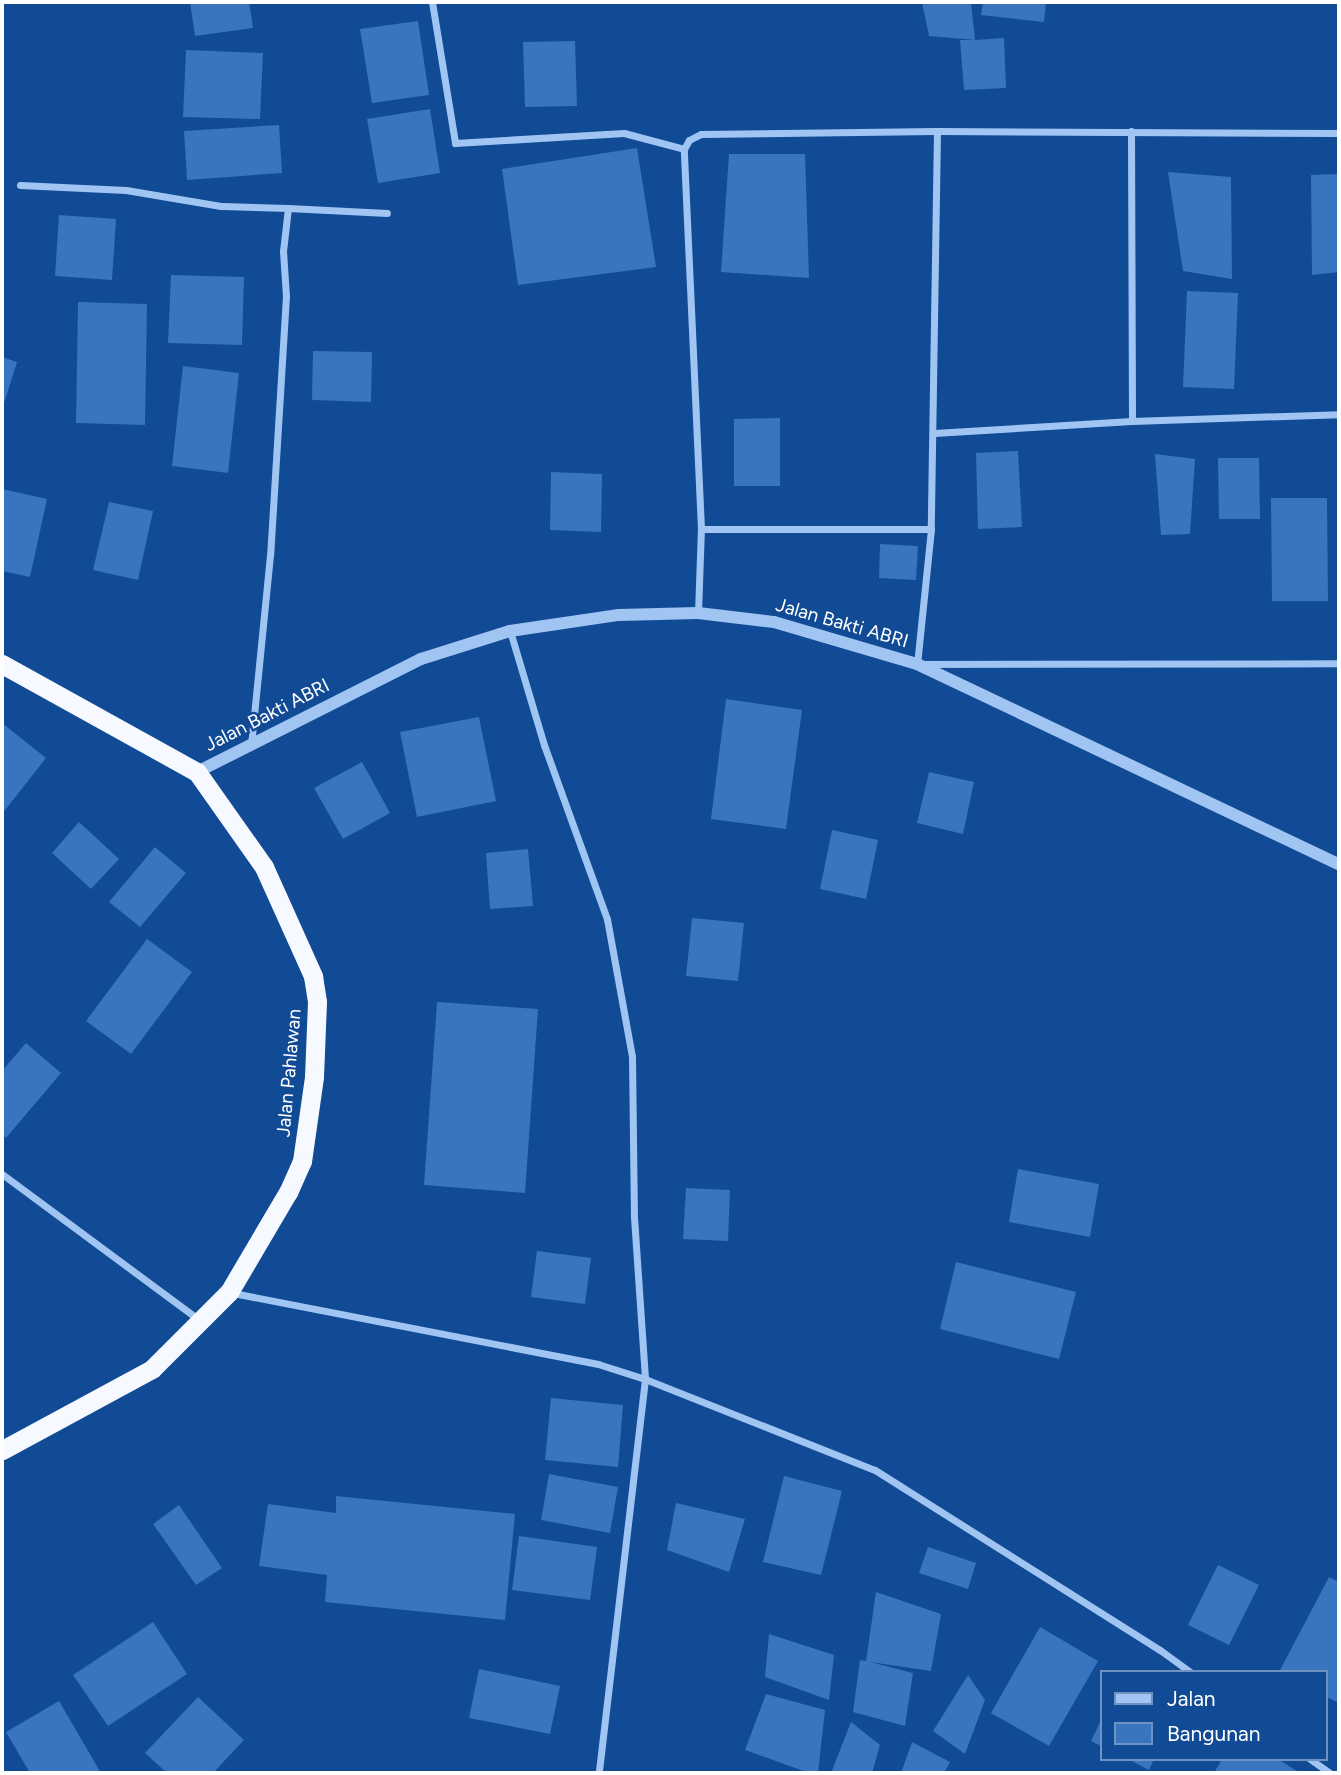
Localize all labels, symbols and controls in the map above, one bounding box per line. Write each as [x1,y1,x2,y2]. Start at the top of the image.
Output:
street label: Jalan Bakti ABRI [773,593,911,653]
street label: Jalan Bakti ABRI [201,674,333,756]
street label: Jalan Pahlawan [272,1008,306,1138]
legend [1100,1670,1327,1761]
text: Jalan [1167,1686,1216,1711]
text: Bangunan [1167,1721,1260,1746]

